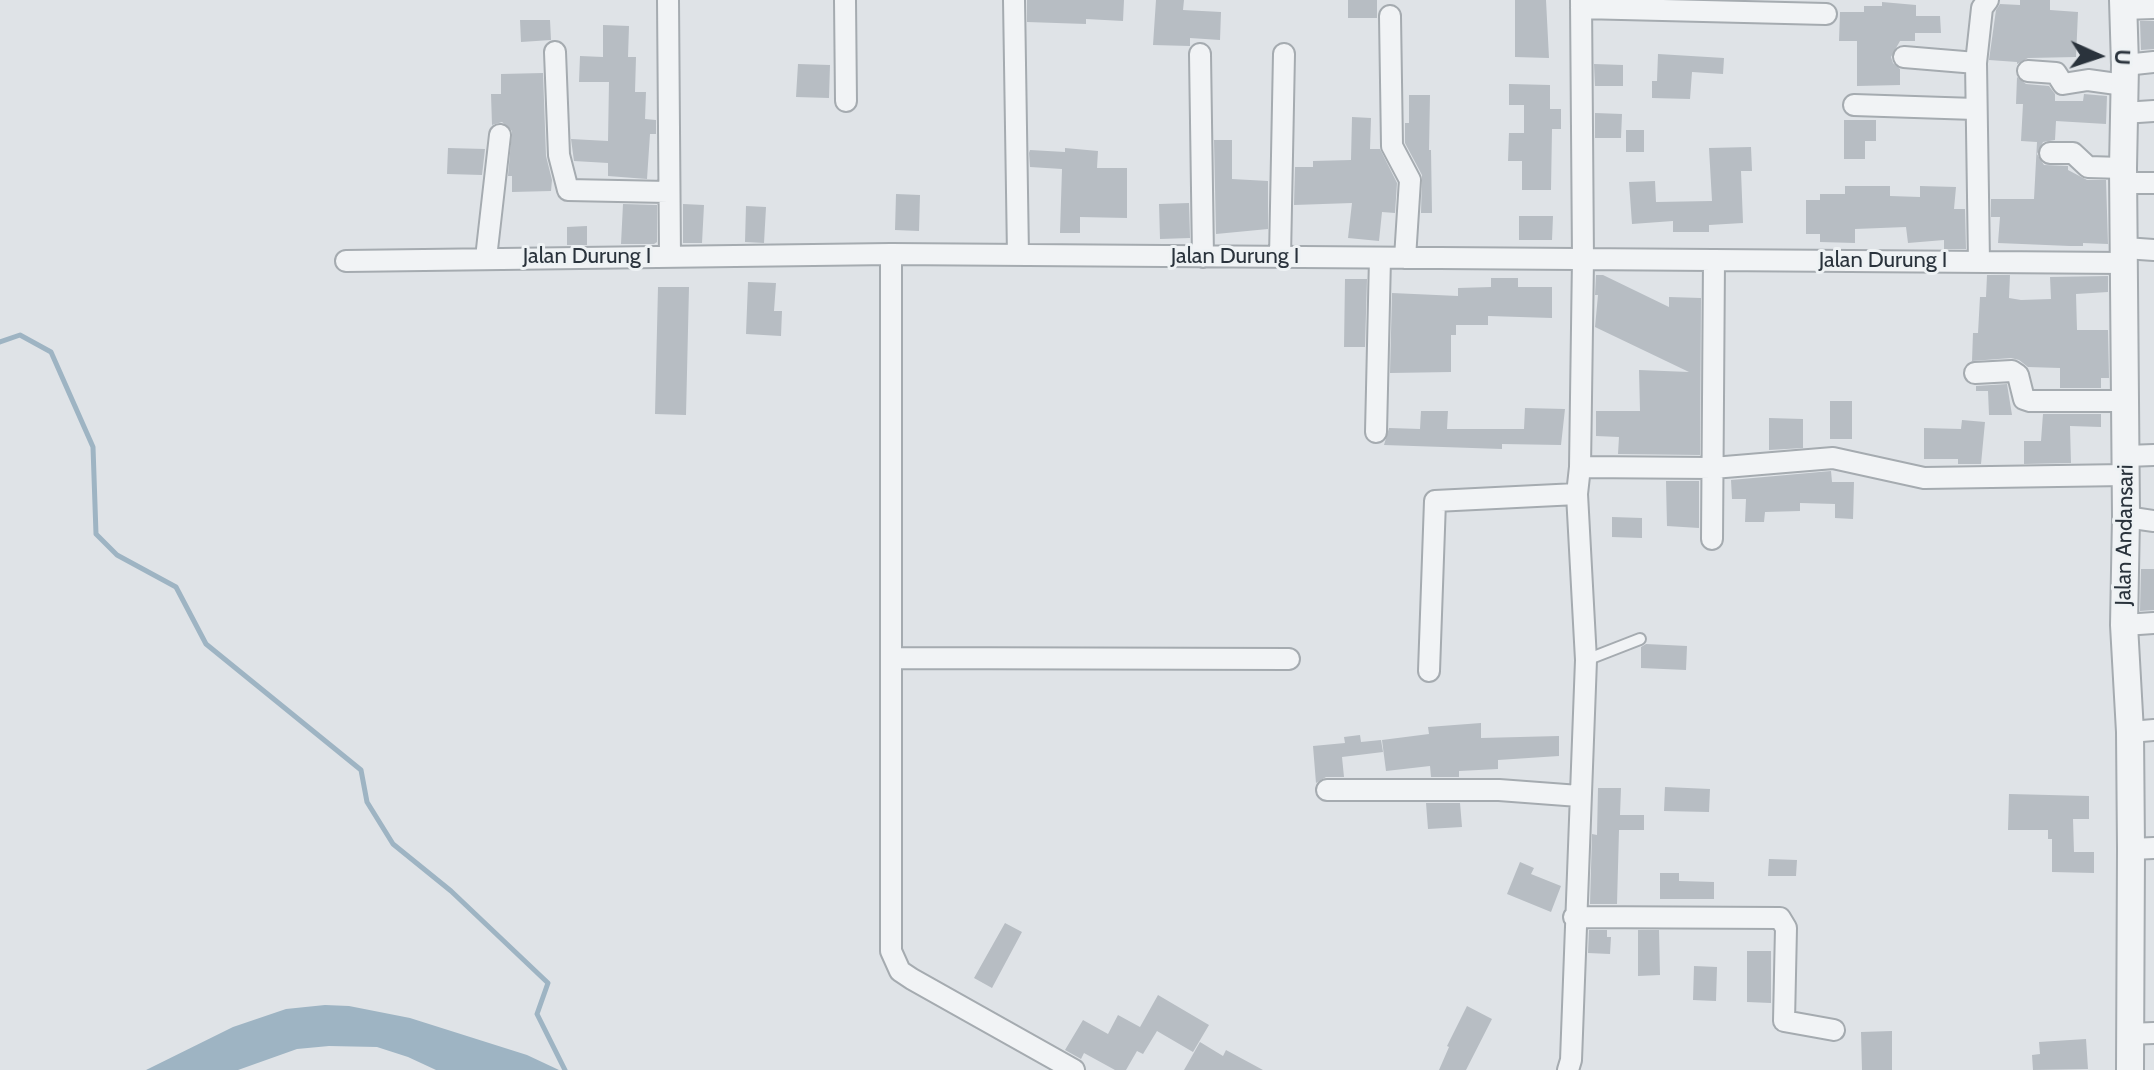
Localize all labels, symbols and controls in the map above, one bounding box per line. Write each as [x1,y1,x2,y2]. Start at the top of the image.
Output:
north arrow [2058,16,2138,96]
text: U [2109,49,2136,66]
street label: Jalan Durung I [523,244,651,270]
street label: Jalan Durung I [1171,244,1299,270]
street label: Jalan Durung I [1819,248,1947,274]
street label: Jalan Andansari [2111,464,2139,606]

